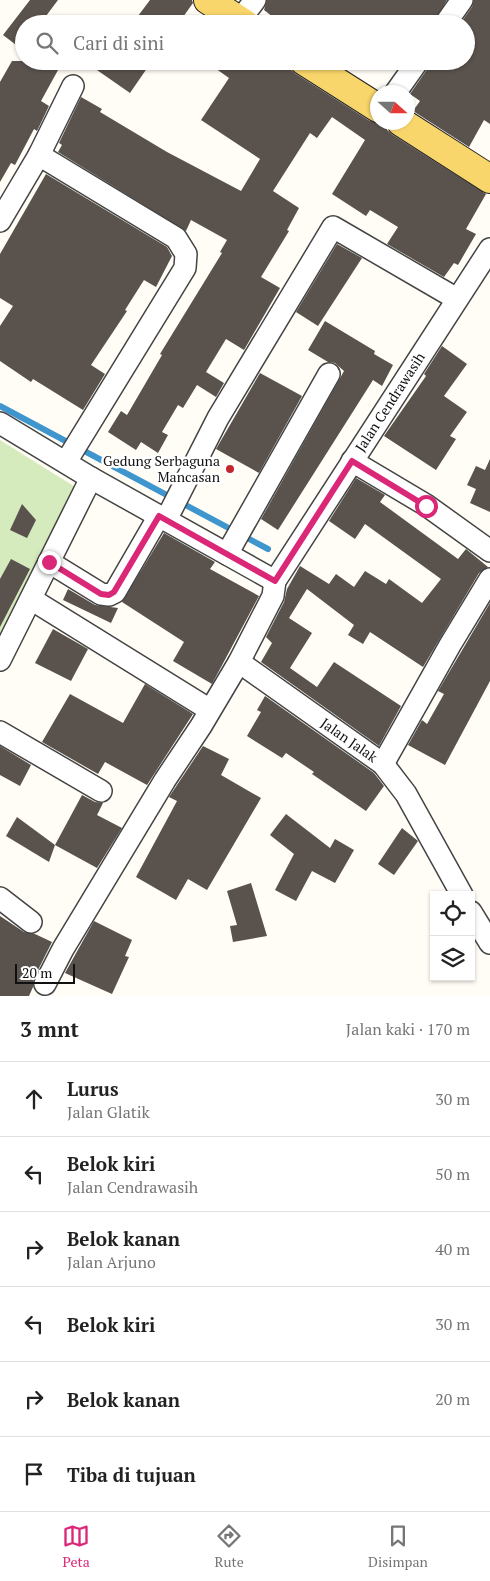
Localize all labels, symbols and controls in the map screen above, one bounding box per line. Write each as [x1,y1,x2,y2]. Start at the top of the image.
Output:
search box [15,15,475,70]
icon: search [33,29,61,57]
text: Cari di sini [73,30,164,55]
north arrow [370,85,415,130]
street label: Jalan Cendrawasih [350,348,429,455]
place label: Gedung Serbaguna Mancasan [103,451,221,486]
marker: Gedung Serbaguna Mancasan [224,463,236,475]
route start [415,495,438,518]
route end [38,551,61,574]
street label: Jalan Jalak [317,713,382,767]
map controls [430,891,475,981]
button: locate [430,891,475,936]
button: layers [430,936,475,981]
scale bar [15,961,75,984]
text: 20 m [22,963,52,982]
text: 3 mnt [20,1015,79,1043]
text: Jalan kaki · 170 m [346,1018,470,1040]
text: Lurus [67,1076,119,1101]
icon: ahead [20,1085,48,1113]
text: 30 m [435,1088,470,1110]
text: Jalan Glatik [67,1101,150,1123]
text: Belok kiri [67,1151,155,1176]
icon: left [20,1160,48,1188]
text: 50 m [435,1163,470,1185]
text: Jalan Cendrawasih [67,1176,198,1198]
text: Belok kanan [67,1226,180,1251]
icon: right [20,1235,48,1263]
text: 40 m [435,1238,470,1260]
text: Jalan Arjuno [67,1251,156,1273]
icon: left [20,1310,48,1338]
text: Belok kiri [67,1312,155,1337]
text: 30 m [435,1313,470,1335]
icon: right [20,1385,48,1413]
text: Belok kanan [67,1387,180,1412]
text: 20 m [435,1388,470,1410]
icon: arrive [20,1460,48,1488]
text: Tiba di tujuan [67,1462,196,1487]
tab: Peta [62,1522,90,1571]
tab: Rute [214,1522,244,1571]
tab: Disimpan [368,1522,428,1571]

